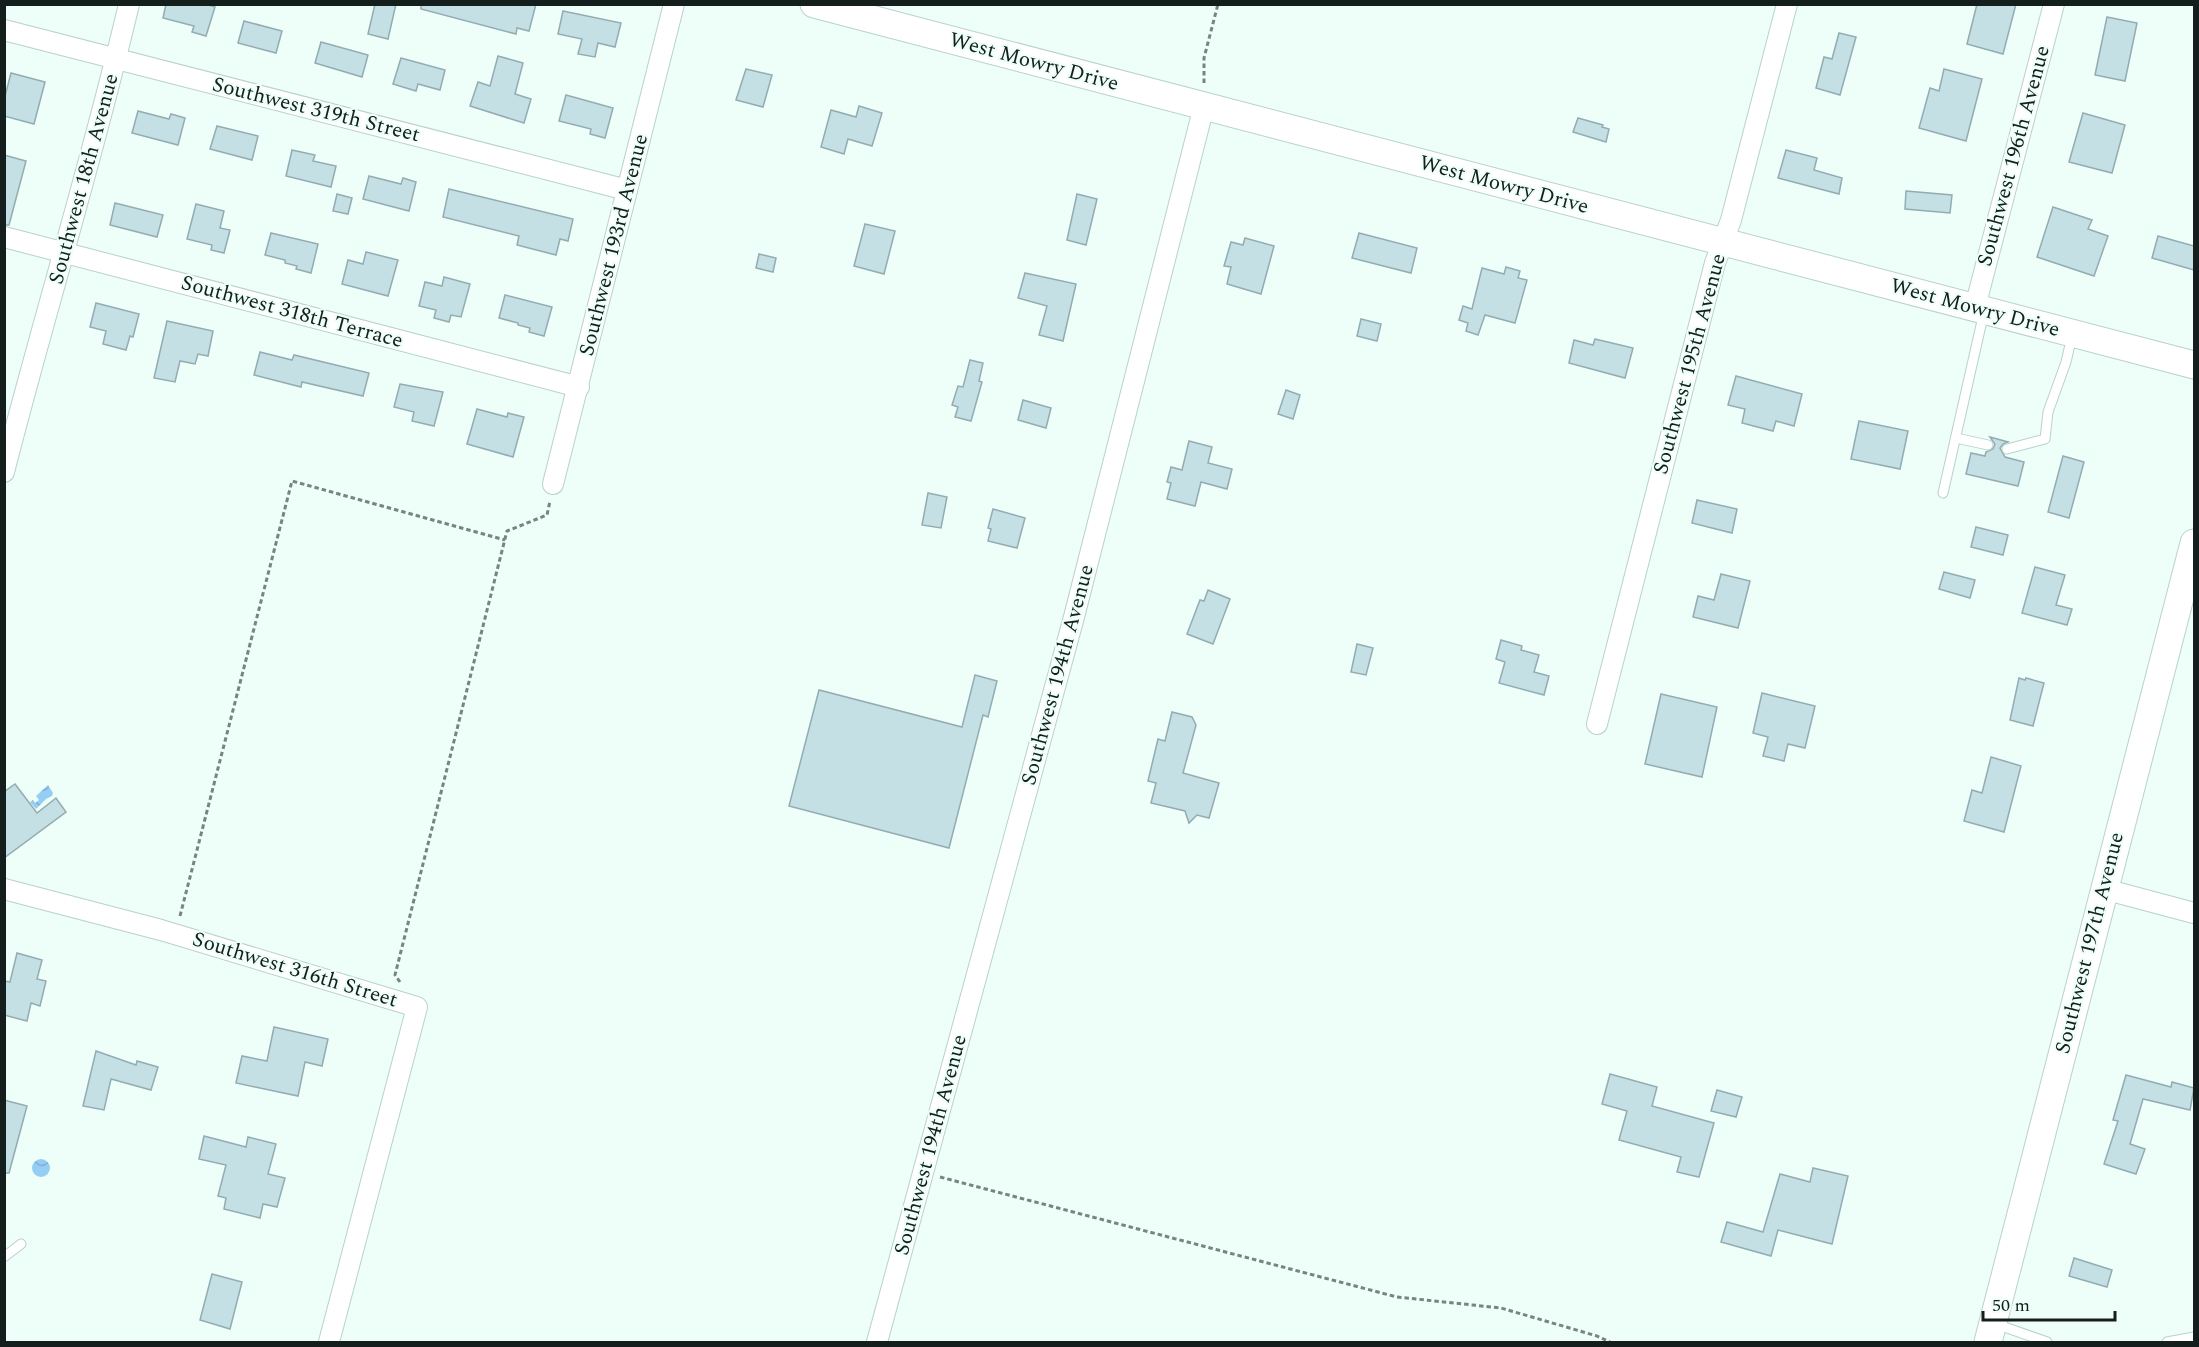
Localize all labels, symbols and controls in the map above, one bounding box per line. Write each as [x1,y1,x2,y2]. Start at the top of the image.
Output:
street label: West Mowry Drive [946,24,1122,100]
street label: Southwest 196th Avenue [1969,42,2059,270]
street label: Southwest 319th Street [209,69,423,151]
street label: Southwest 18th Avenue [40,70,128,288]
street label: Southwest 193rd Avenue [571,131,657,359]
street label: West Mowry Drive [1416,147,1592,223]
street label: Southwest 195th Avenue [1645,250,1735,478]
street label: Southwest 318th Terrace [177,267,407,357]
street label: West Mowry Drive [1887,270,2063,346]
street label: Southwest 194th Avenue [1013,561,1103,789]
street label: Southwest 197th Avenue [2047,829,2133,1057]
street label: Southwest 316th Street [188,924,402,1016]
street label: Southwest 194th Avenue [886,1031,976,1259]
scale bar [1983,1284,2115,1322]
text: 50 m [1992,1292,2030,1319]

